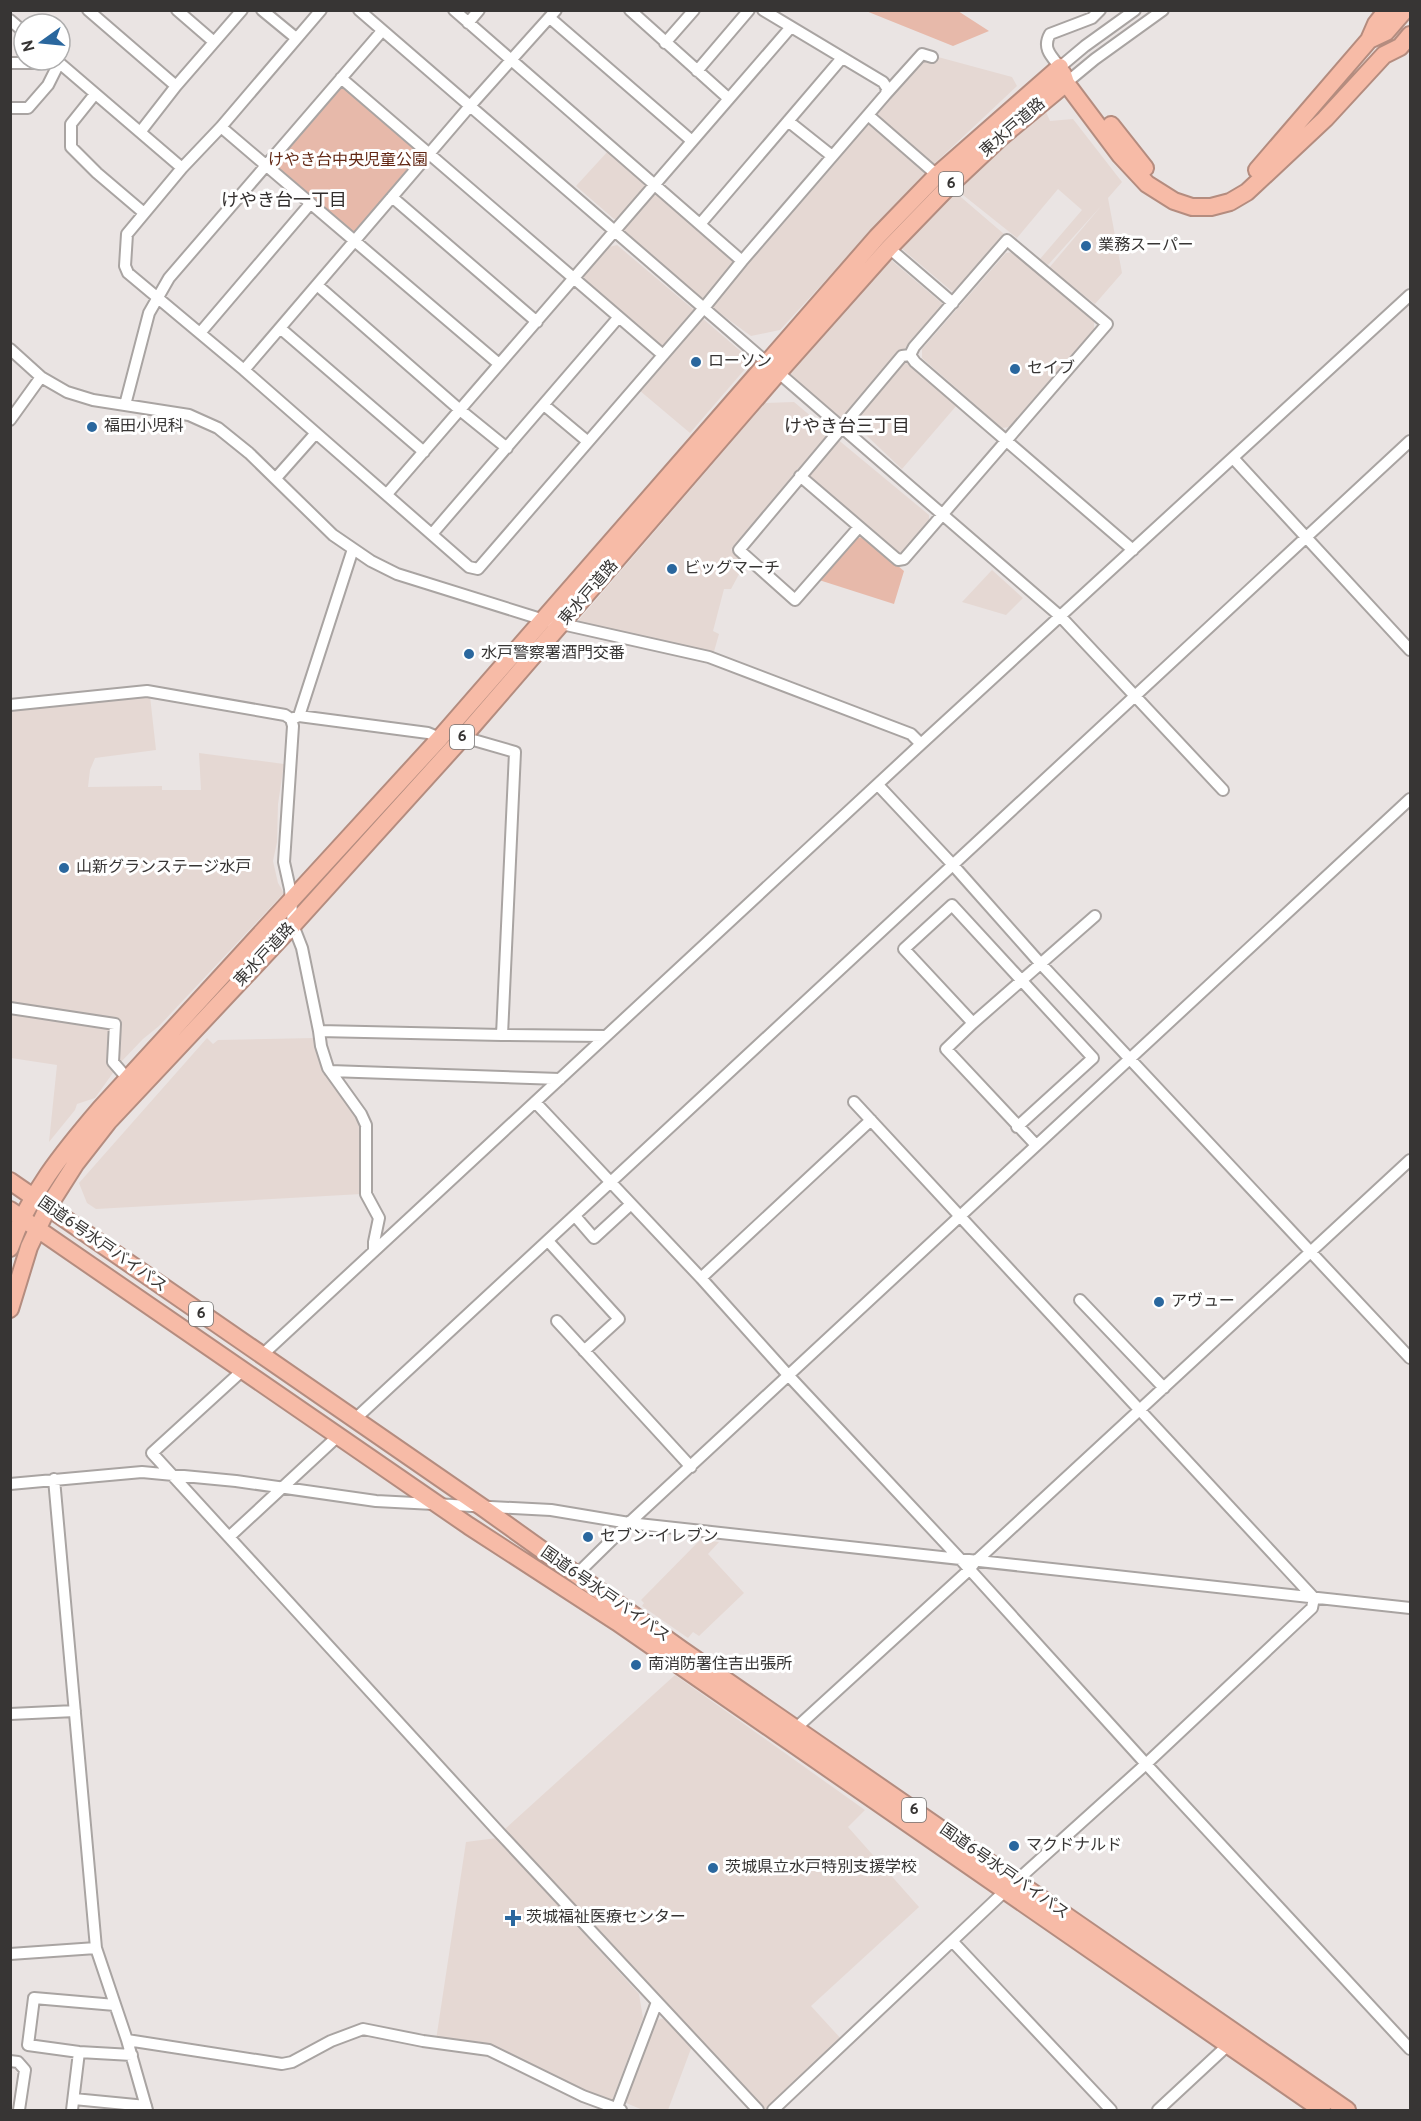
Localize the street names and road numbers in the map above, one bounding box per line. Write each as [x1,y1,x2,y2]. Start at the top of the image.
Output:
street label: 東水戸道路 [976,94,1050,162]
road number: 6 [939,172,963,196]
street label: 東水戸道路 [555,556,623,630]
road number: 6 [450,725,474,749]
street label: 東水戸道路 [230,919,300,991]
street label: 国道6号水戸バイパス [34,1193,170,1297]
road number: 6 [189,1302,213,1326]
street label: 国道6号水戸バイパス [537,1543,673,1647]
road number: 6 [902,1798,926,1822]
street label: 国道6号水戸バイパス [936,1820,1072,1924]

